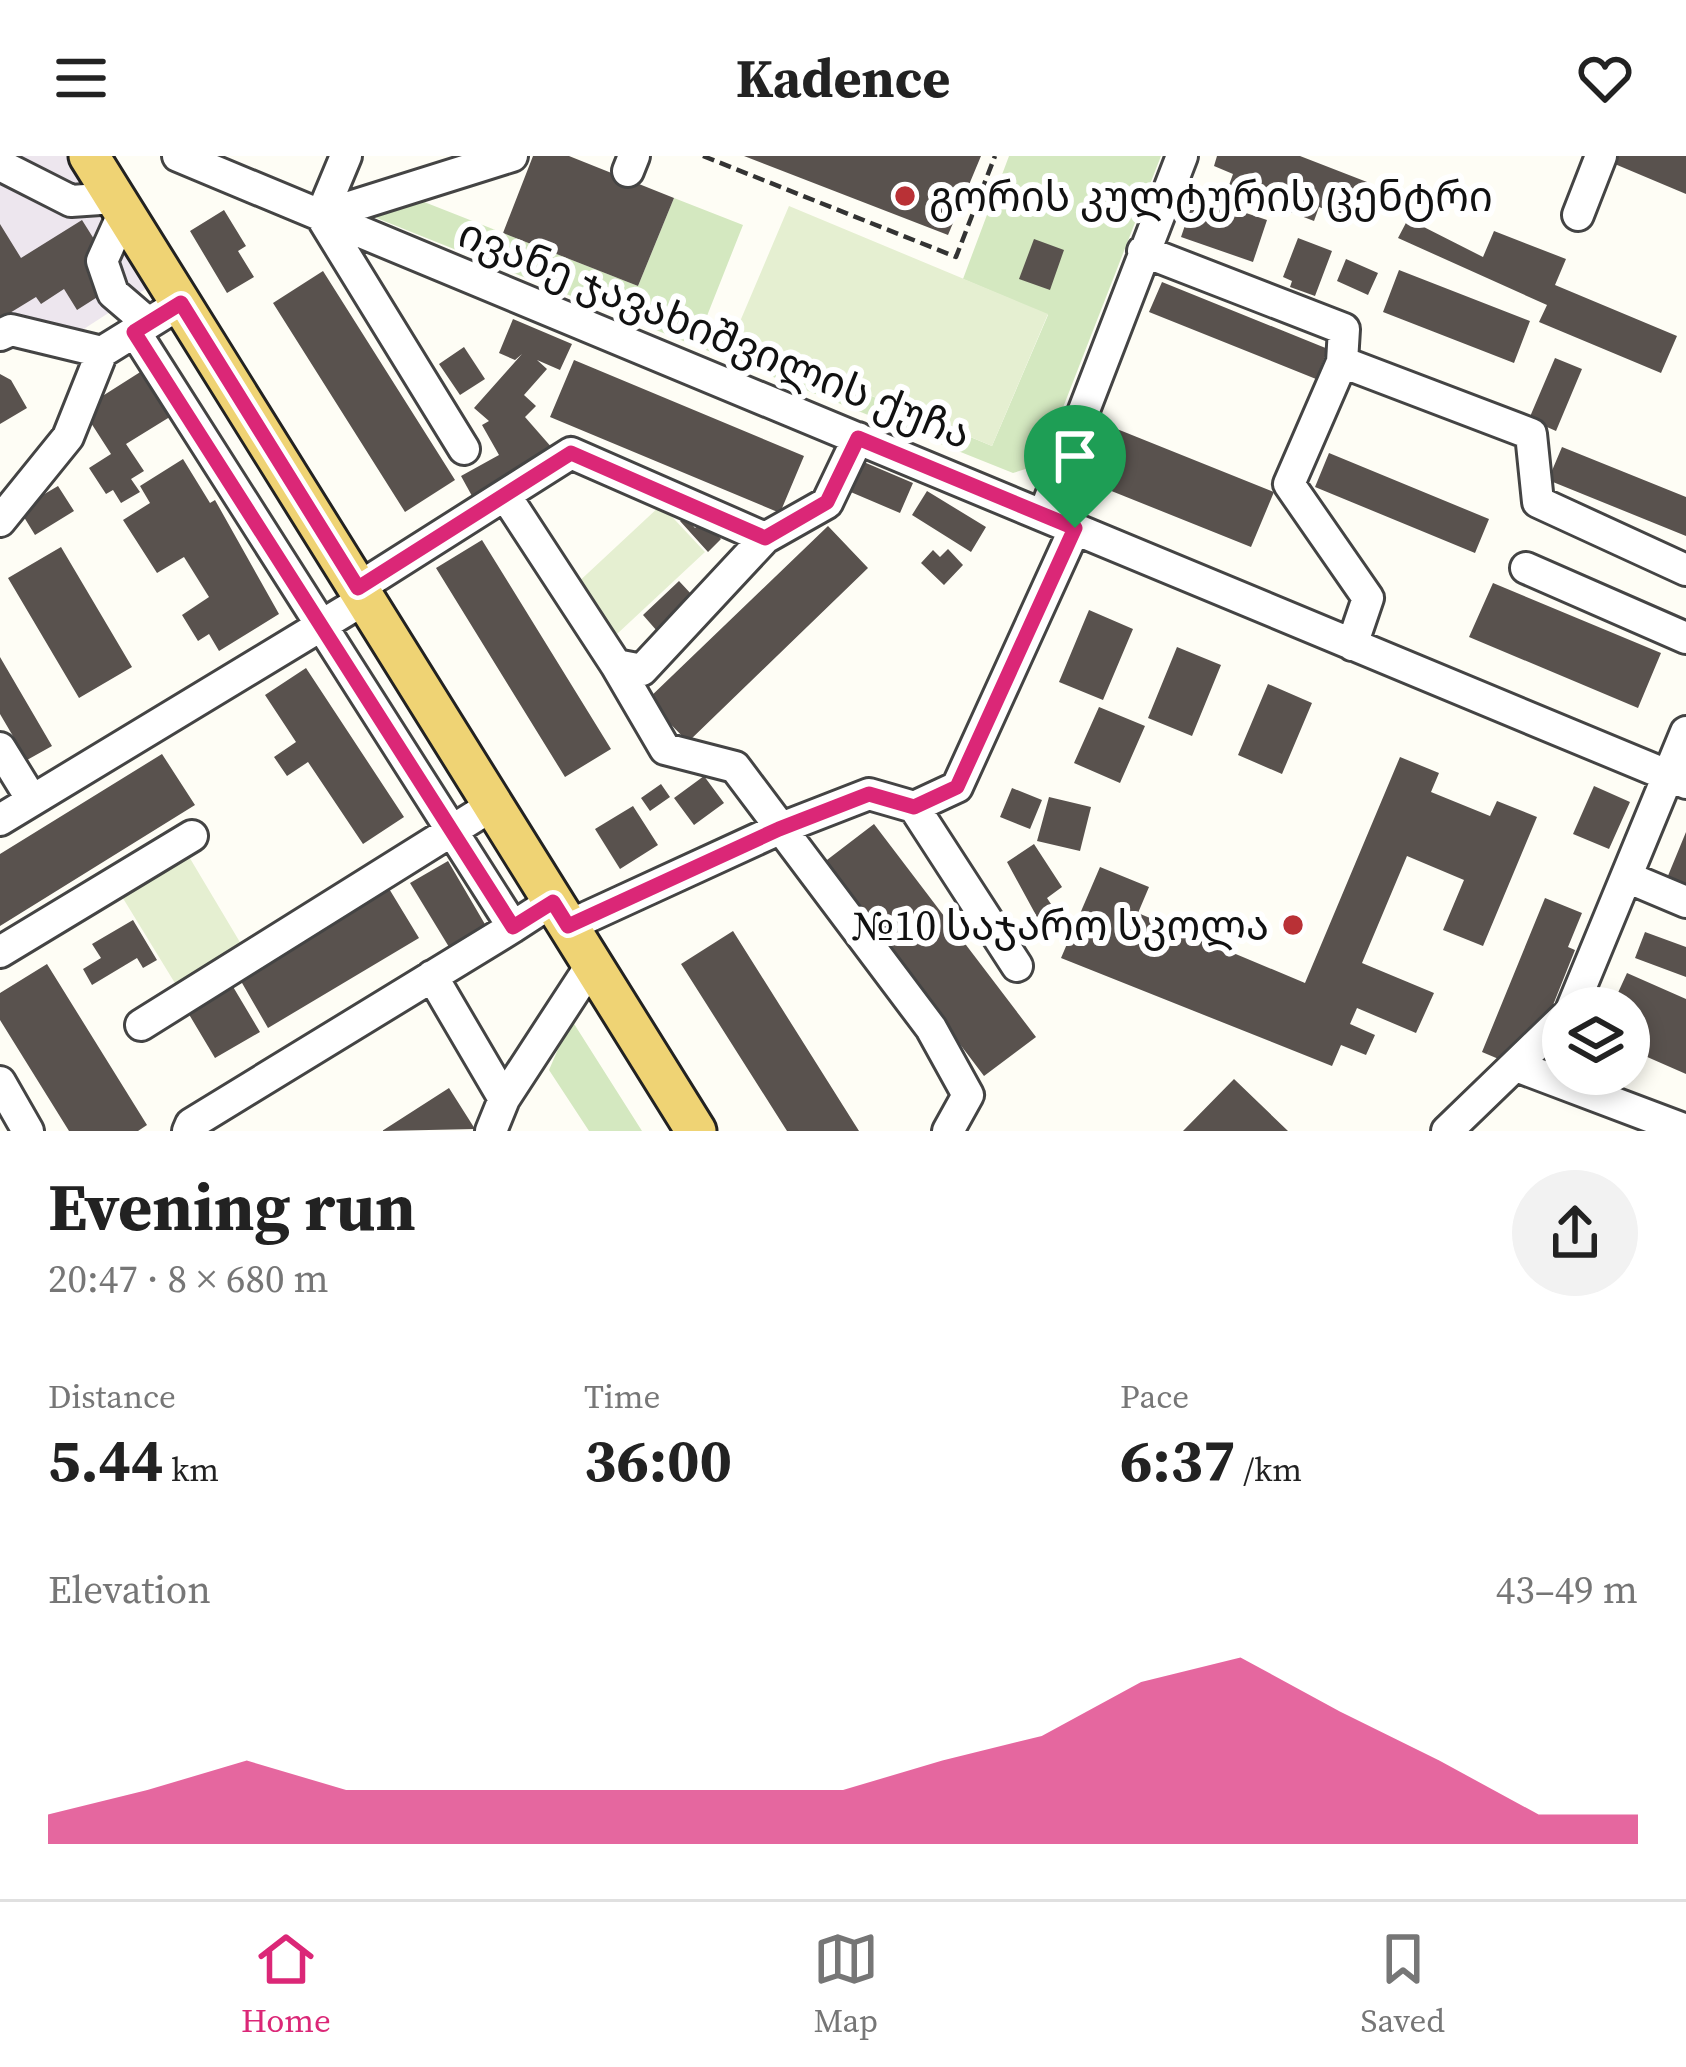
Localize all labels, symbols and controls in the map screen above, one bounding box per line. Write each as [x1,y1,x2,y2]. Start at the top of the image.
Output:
text: Kadence [736,41,950,115]
icon: menu [48,45,114,111]
icon: heart [1572,45,1638,111]
place label: გორის კულტურის ცენტრი [929,167,1493,225]
marker: გორის კულტურის ცენტრი [892,183,918,209]
street label: ივანე ჯავახიშვილის ქუჩა [450,204,980,462]
pin [1024,405,1126,528]
icon: arrive [1042,423,1108,489]
place label: №10 საჯარო სკოლა [852,896,1269,954]
marker: №10 საჯარო სკოლა [1280,912,1306,938]
map controls [1542,987,1650,1095]
button: layers [1542,987,1650,1095]
text: Evening run [48,1162,416,1252]
button: share [1512,1170,1638,1296]
text: 20:47 · 8 × 680 m [48,1252,329,1305]
text: Distance [48,1374,176,1419]
text: Time [584,1374,660,1419]
text: Pace [1120,1374,1189,1419]
text: 5.44 [48,1419,164,1501]
text: 36:00 [584,1419,732,1501]
text: 6:37 [1120,1419,1236,1501]
text: km [164,1447,219,1492]
text: /km [1236,1447,1302,1492]
text: Elevation [48,1563,211,1616]
text: 43–49 m [1496,1563,1638,1616]
tab: Home [241,1926,331,2043]
tab: Map [813,1926,879,2043]
tab: Saved [1360,1926,1445,2043]

